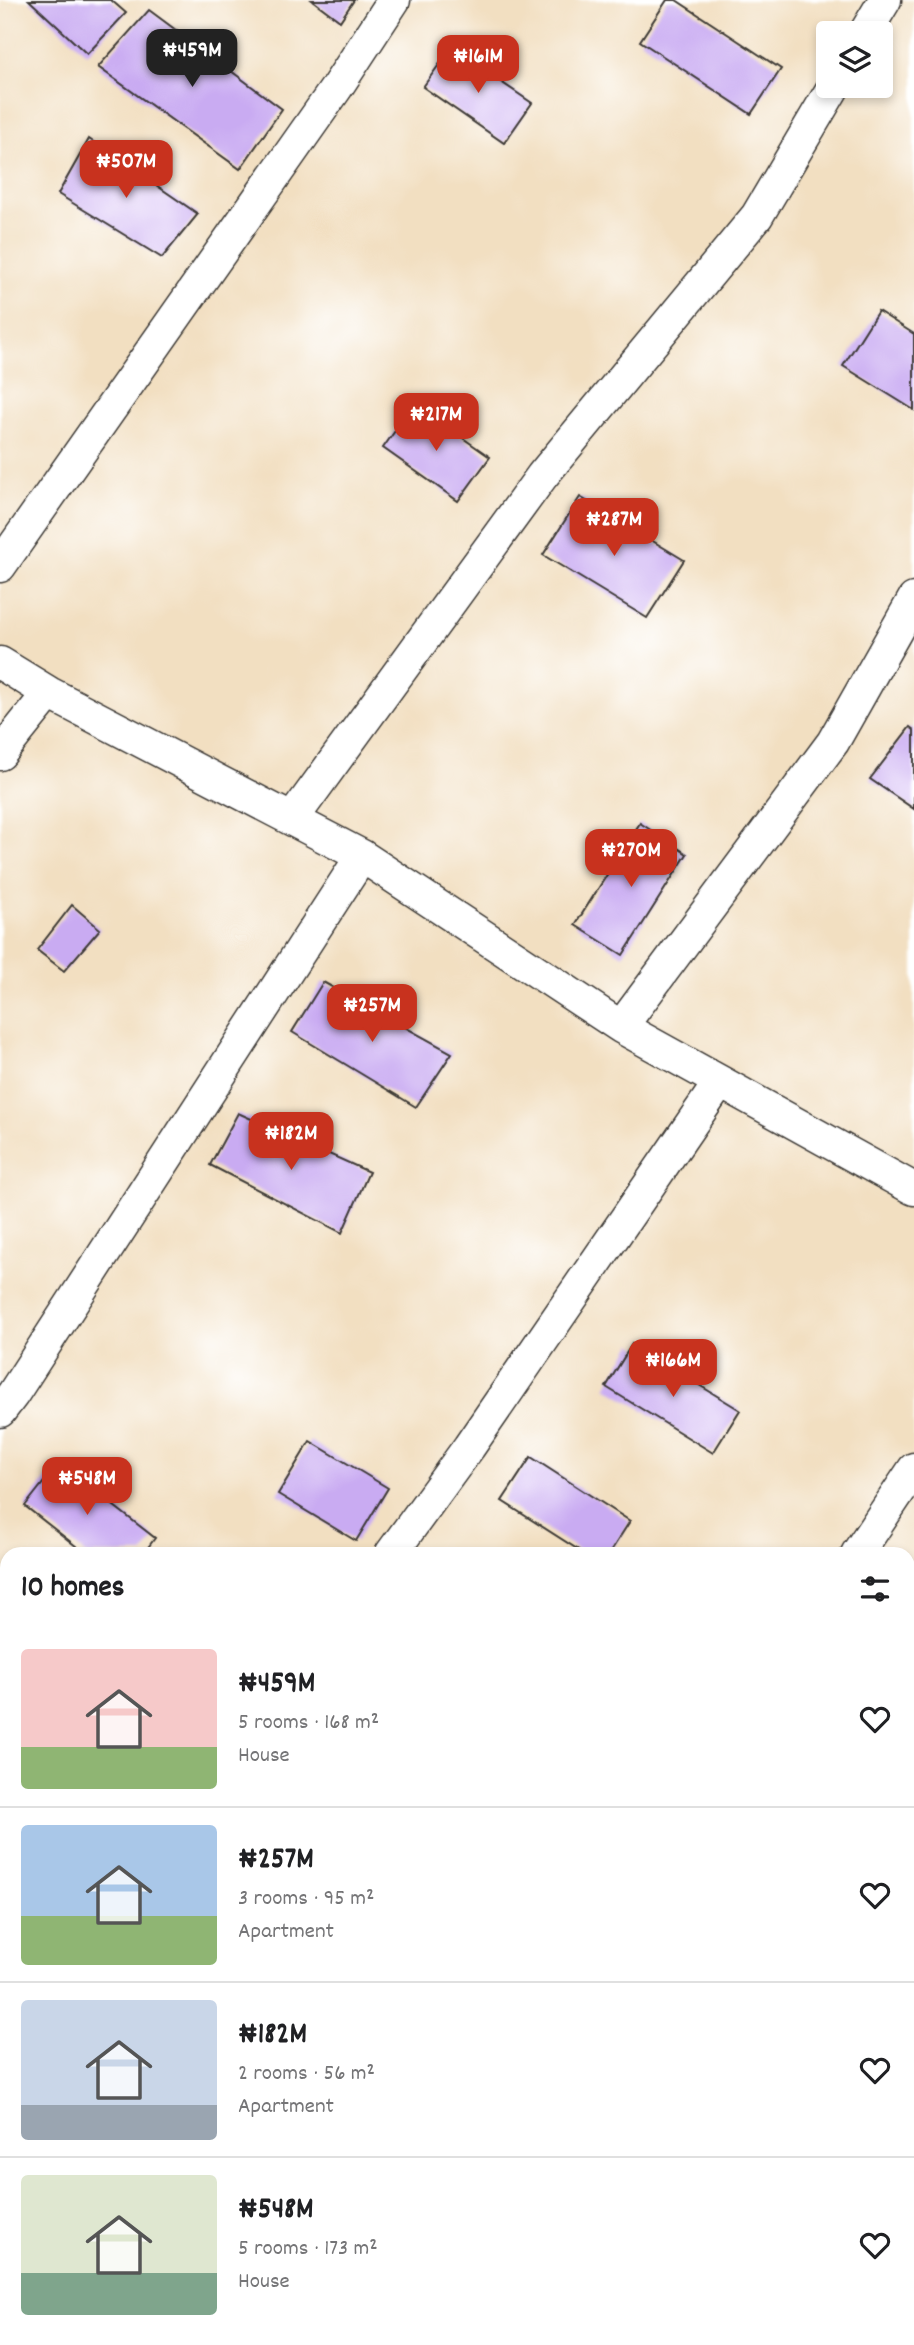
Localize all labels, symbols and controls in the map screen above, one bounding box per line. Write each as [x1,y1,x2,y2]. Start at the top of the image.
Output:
map controls [816,21,893,98]
button: layers [816,21,893,98]
pin: ₦459M [143,29,241,89]
text: ₦459M [162,35,222,68]
pin: ₦161M [429,36,527,95]
text: ₦161M [453,41,503,74]
pin: ₦507M [77,140,175,200]
text: ₦507M [96,146,156,179]
pin: ₦217M [387,393,485,453]
text: ₦217M [410,399,462,432]
pin: ₦287M [565,498,663,558]
text: ₦287M [586,504,642,537]
pin: ₦270M [582,830,680,889]
text: ₦270M [601,835,661,868]
pin: ₦257M [323,984,421,1044]
text: ₦257M [343,990,401,1023]
pin: ₦182M [242,1112,340,1172]
text: ₦182M [265,1118,317,1151]
pin: ₦166M [624,1340,722,1399]
text: ₦166M [645,1345,701,1378]
pin: ₦548M [38,1458,136,1517]
text: ₦548M [58,1463,116,1496]
text: 10 homes [21,1568,124,1611]
icon: filters [856,1570,894,1608]
text: ₦459M [238,1664,315,1707]
icon: home [77,1677,161,1761]
icon: heart [856,1700,894,1738]
text: 5 rooms · 168 m² [238,1707,379,1740]
text: House [238,1740,290,1773]
text: ₦257M [238,1840,314,1883]
icon: home [77,1853,161,1937]
icon: heart [856,1876,894,1914]
text: 3 rooms · 95 m² [238,1883,374,1916]
text: Apartment [238,1916,334,1949]
text: ₦182M [238,2015,307,2058]
icon: home [77,2028,161,2112]
icon: heart [856,2051,894,2089]
text: 2 rooms · 56 m² [238,2058,375,2091]
text: Apartment [238,2091,334,2124]
text: ₦548M [238,2190,314,2233]
icon: home [77,2203,161,2287]
icon: heart [856,2226,894,2264]
text: 5 rooms · 173 m² [238,2233,378,2266]
text: House [238,2266,290,2299]

